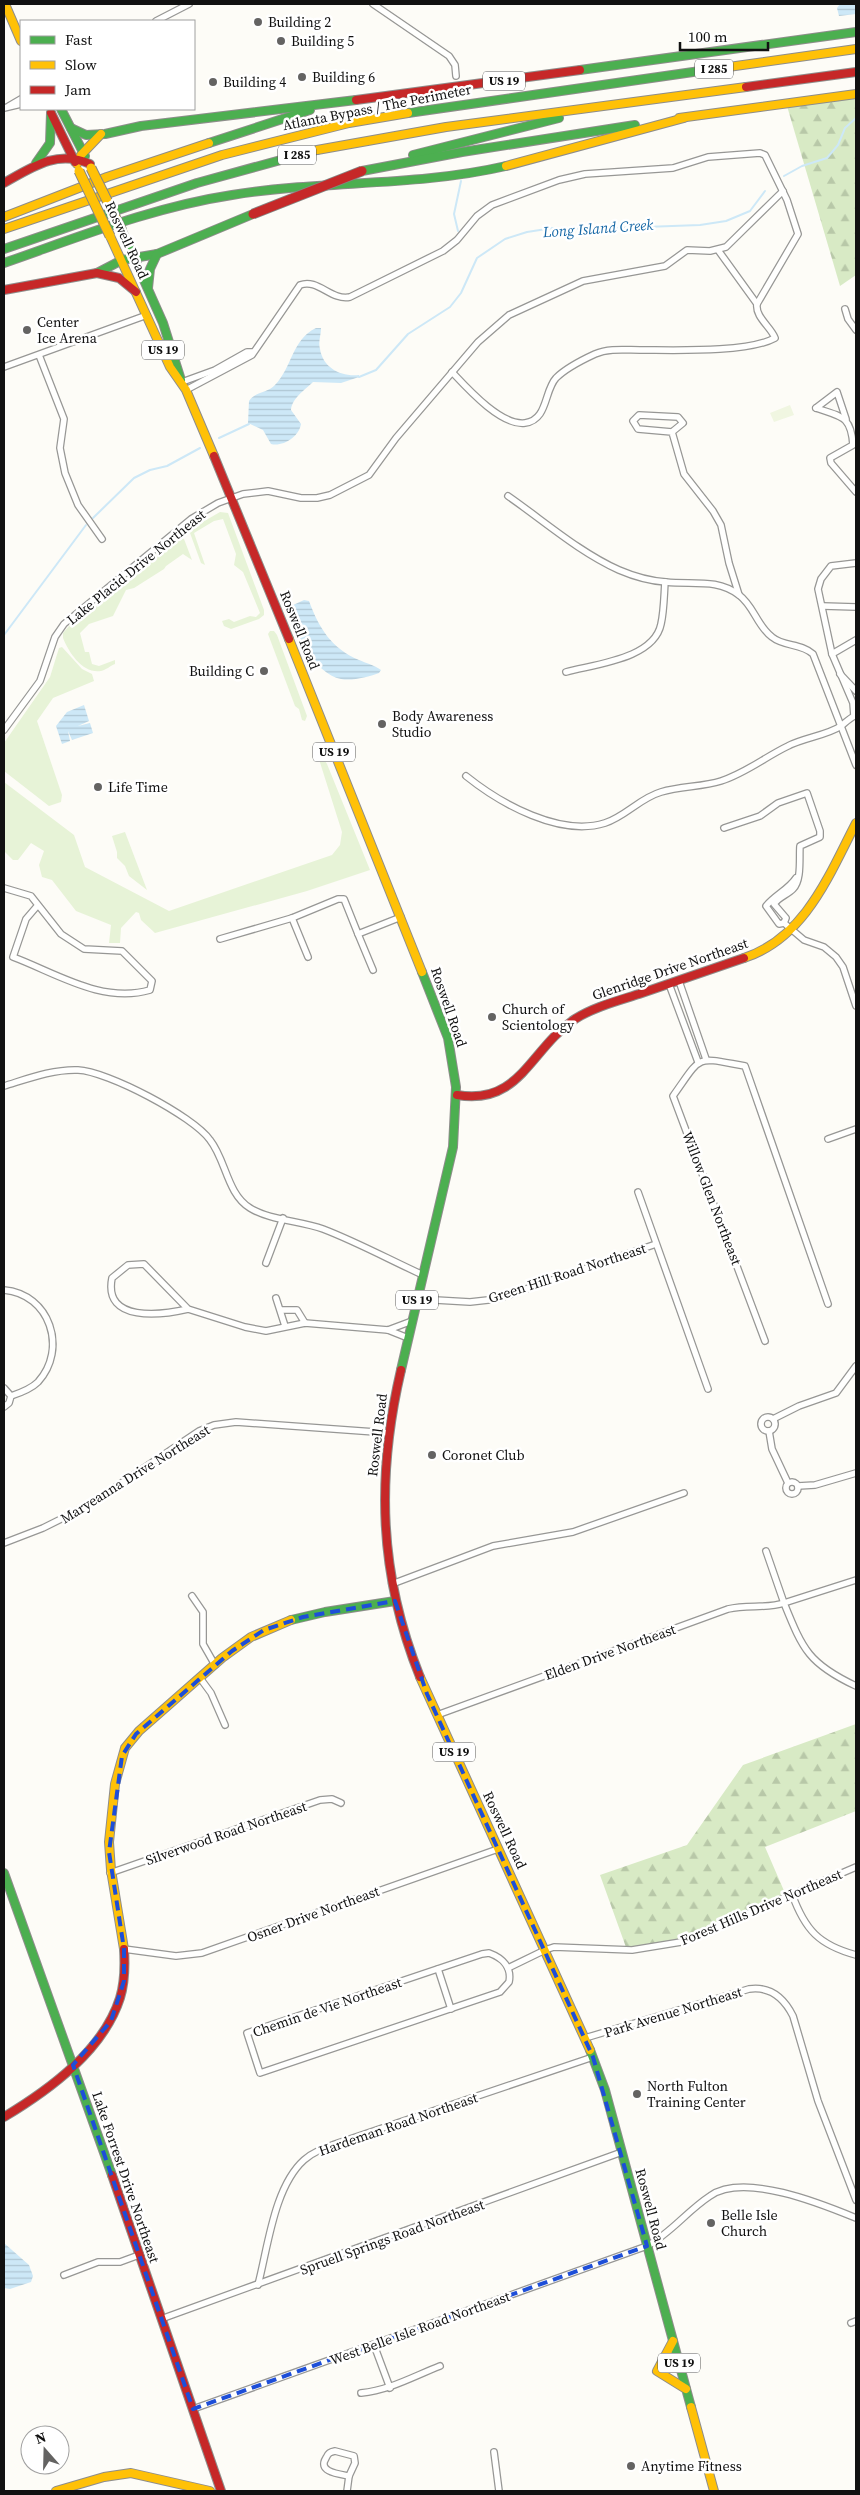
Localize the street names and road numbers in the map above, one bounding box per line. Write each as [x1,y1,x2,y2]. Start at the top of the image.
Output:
road number: I 285 [695,60,733,78]
road number: US 19 [483,72,525,90]
street label: Atlanta Bypass / The Perimeter [281,79,473,135]
road number: I 285 [278,146,316,164]
street label: Roswell Road [100,198,154,282]
road number: US 19 [142,340,184,360]
street label: Lake Placid Drive Northeast [62,504,210,629]
street label: Roswell Road [275,588,325,673]
road number: US 19 [313,742,355,762]
street label: Glenridge Drive Northeast [589,933,751,1005]
street label: Roswell Road [426,964,472,1050]
street label: Willow Glen Northeast [677,1128,747,1268]
street label: Green Hill Road Northeast [486,1238,649,1308]
road number: US 19 [396,1290,438,1310]
street label: Roswell Road [362,1392,392,1478]
street label: Maryeanna Drive Northeast [57,1420,214,1528]
street label: Elden Drive Northeast [542,1619,679,1685]
road number: US 19 [433,1742,475,1761]
street label: Roswell Road [478,1788,532,1872]
street label: Silverwood Road Northeast [143,1796,310,1870]
street label: Forest Hills Drive Northeast [677,1864,845,1950]
street label: Osner Drive Northeast [244,1881,382,1947]
street label: Chemin de Vie Northeast [250,1972,404,2042]
street label: Park Avenue Northeast [602,1981,745,2042]
street label: Hardeman Road Northeast [316,2087,481,2161]
street label: Lake Forrest Drive Northeast [87,2089,165,2266]
street label: Roswell Road [631,2166,671,2252]
street label: Spruell Springs Road Northeast [297,2194,487,2280]
street label: West Belle Isle Road Northeast [327,2286,513,2370]
road number: US 19 [658,2354,700,2372]

